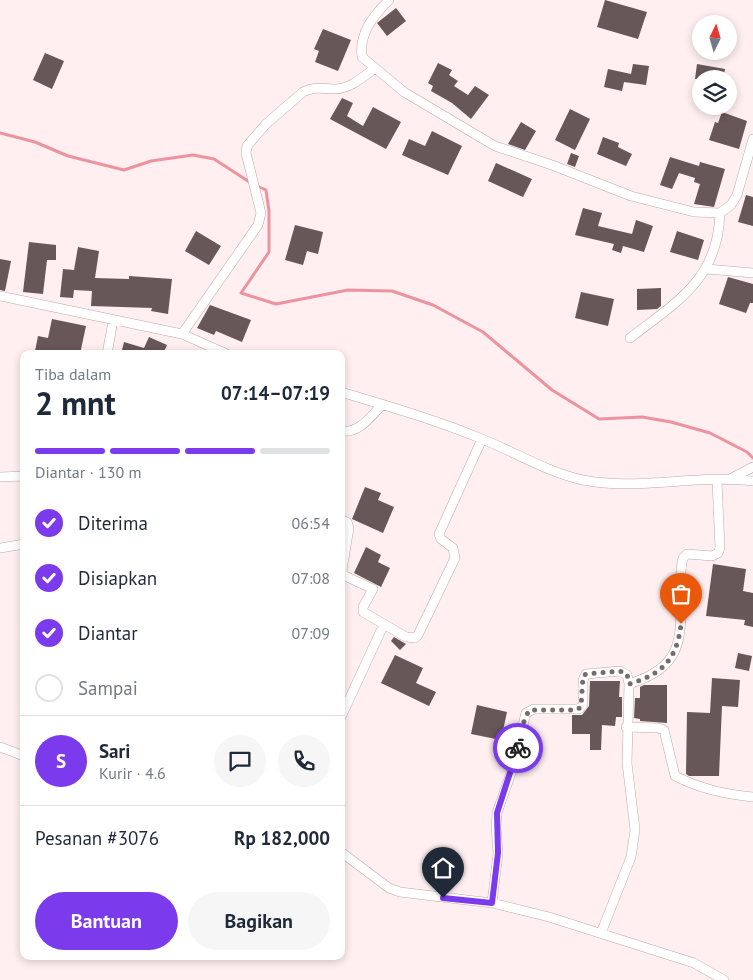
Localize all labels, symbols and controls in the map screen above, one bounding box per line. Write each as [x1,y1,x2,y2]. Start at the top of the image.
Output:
north arrow [692,15,738,60]
map controls [692,15,737,115]
button: layers [692,70,737,115]
text: Tiba dalam [35,364,111,384]
text: 07:14–07:19 [221,381,330,405]
text: 2 mnt [35,382,116,424]
text: Diantar · 130 m [35,462,141,482]
icon: check [35,509,63,537]
text: Diterima [78,511,148,535]
text: 06:54 [292,513,330,533]
icon: check [35,564,63,592]
text: Disiapkan [78,566,157,590]
text: 07:08 [292,568,330,588]
pin [660,573,702,624]
icon: bag [667,580,695,608]
icon: check [35,619,63,647]
text: Diantar [78,621,138,645]
text: 07:09 [292,623,330,643]
text: Sampai [78,676,138,700]
courier [493,723,543,773]
icon: bike [504,734,532,762]
button: chat [214,735,266,787]
button: phone [278,735,330,787]
text: Sari [99,739,130,763]
text: S [56,749,66,773]
text: Kurir · 4.6 [99,763,166,783]
text: Pesanan #3076 [35,826,159,850]
text: Rp 182,000 [234,826,330,850]
pin [422,847,464,898]
icon: home [429,854,457,882]
button: Bantuan [35,892,178,950]
button: Bagikan [188,892,330,950]

